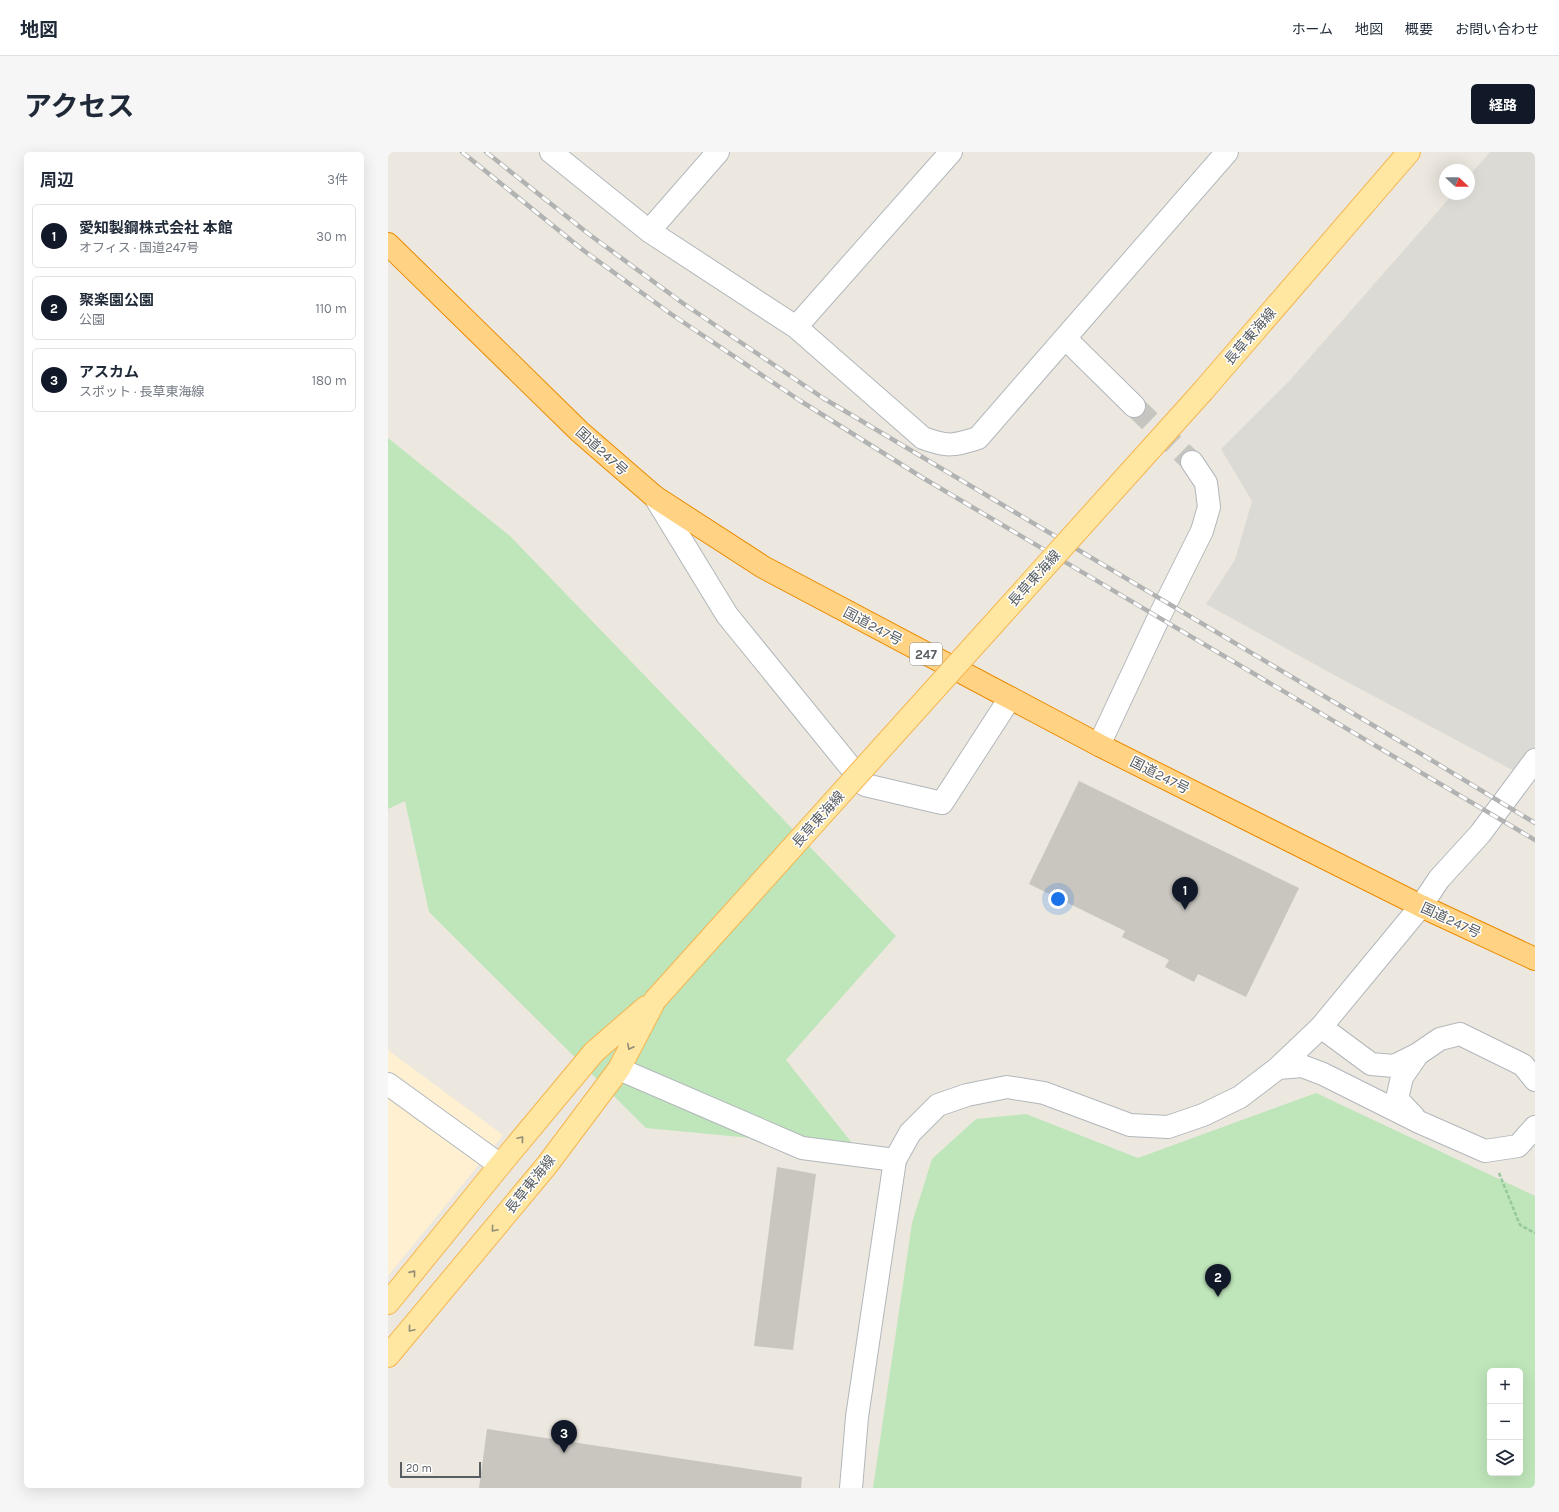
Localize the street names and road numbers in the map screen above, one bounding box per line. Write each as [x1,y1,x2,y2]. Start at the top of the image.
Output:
street label: 長草東海線 [1221,304,1280,368]
street label: 国道247号 [572,423,631,479]
street label: 長草東海線 [1005,547,1064,610]
street label: 国道247号 [840,604,905,649]
road number: 247 [910,643,942,665]
street label: 国道247号 [1127,753,1192,798]
street label: 長草東海線 [789,788,848,851]
street label: 国道247号 [1418,899,1484,942]
street label: 長草東海線 [502,1152,559,1217]

